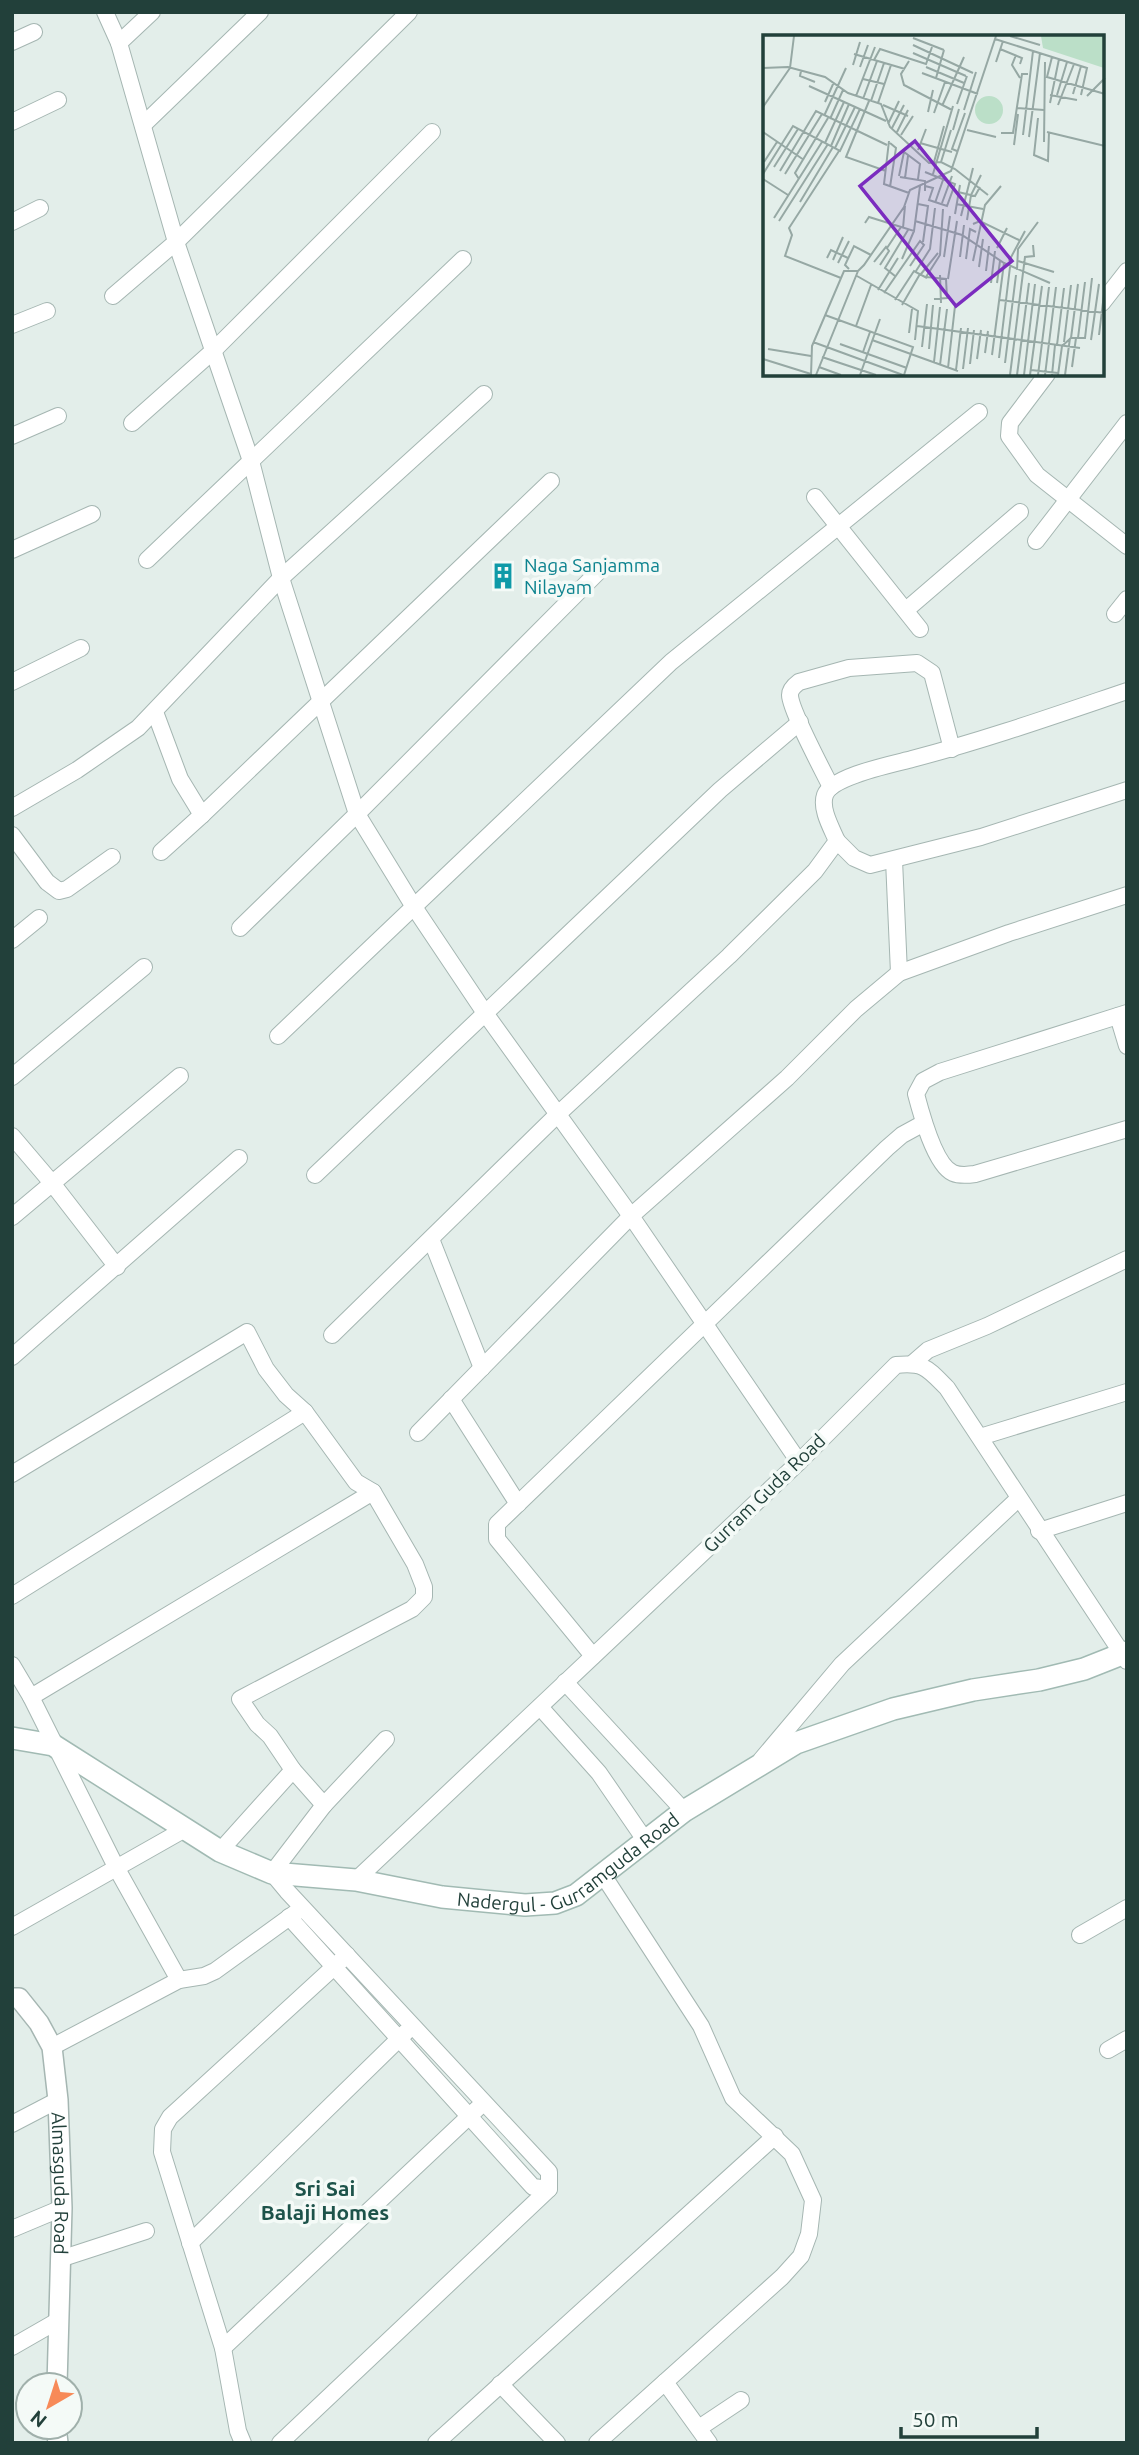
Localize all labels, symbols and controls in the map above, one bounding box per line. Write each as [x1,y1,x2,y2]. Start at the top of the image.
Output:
inset map [763,35,1104,376]
place label: Naga Sanjamma Nilayam [524,554,660,598]
building icon: Naga Sanjamma Nilayam [488,561,518,591]
street label: Gurram Guda Road [699,1429,829,1557]
street label: Nadergul - Gurramguda Road [456,1808,683,1916]
street label: Almasguda Road [47,2112,73,2255]
district label: Sri Sai Balaji Homes [261,2176,389,2224]
north arrow [14,2371,84,2441]
scale bar [901,2396,1038,2440]
text: N [26,2406,51,2432]
text: 50 m [912,2407,959,2431]

